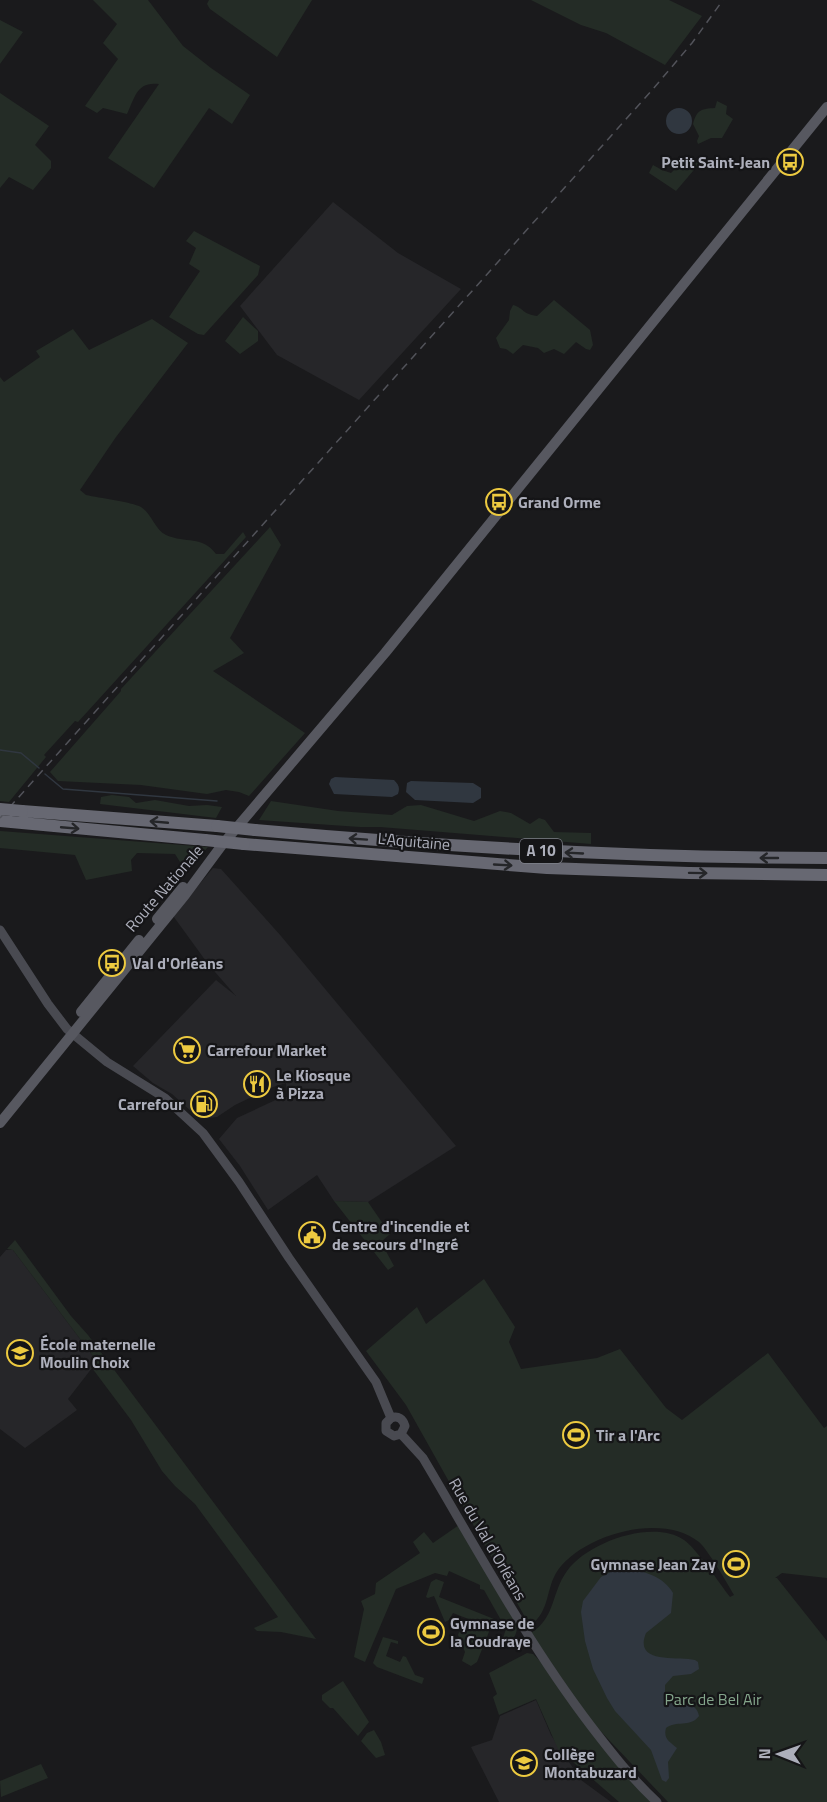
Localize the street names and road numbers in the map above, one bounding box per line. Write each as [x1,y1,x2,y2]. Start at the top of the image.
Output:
street label: L'Aquitaine [377,826,451,856]
street label: Route Nationale [119,839,209,937]
road number: A 10 [520,839,562,863]
street label: Rue du Val d'Orléans [443,1473,533,1605]

